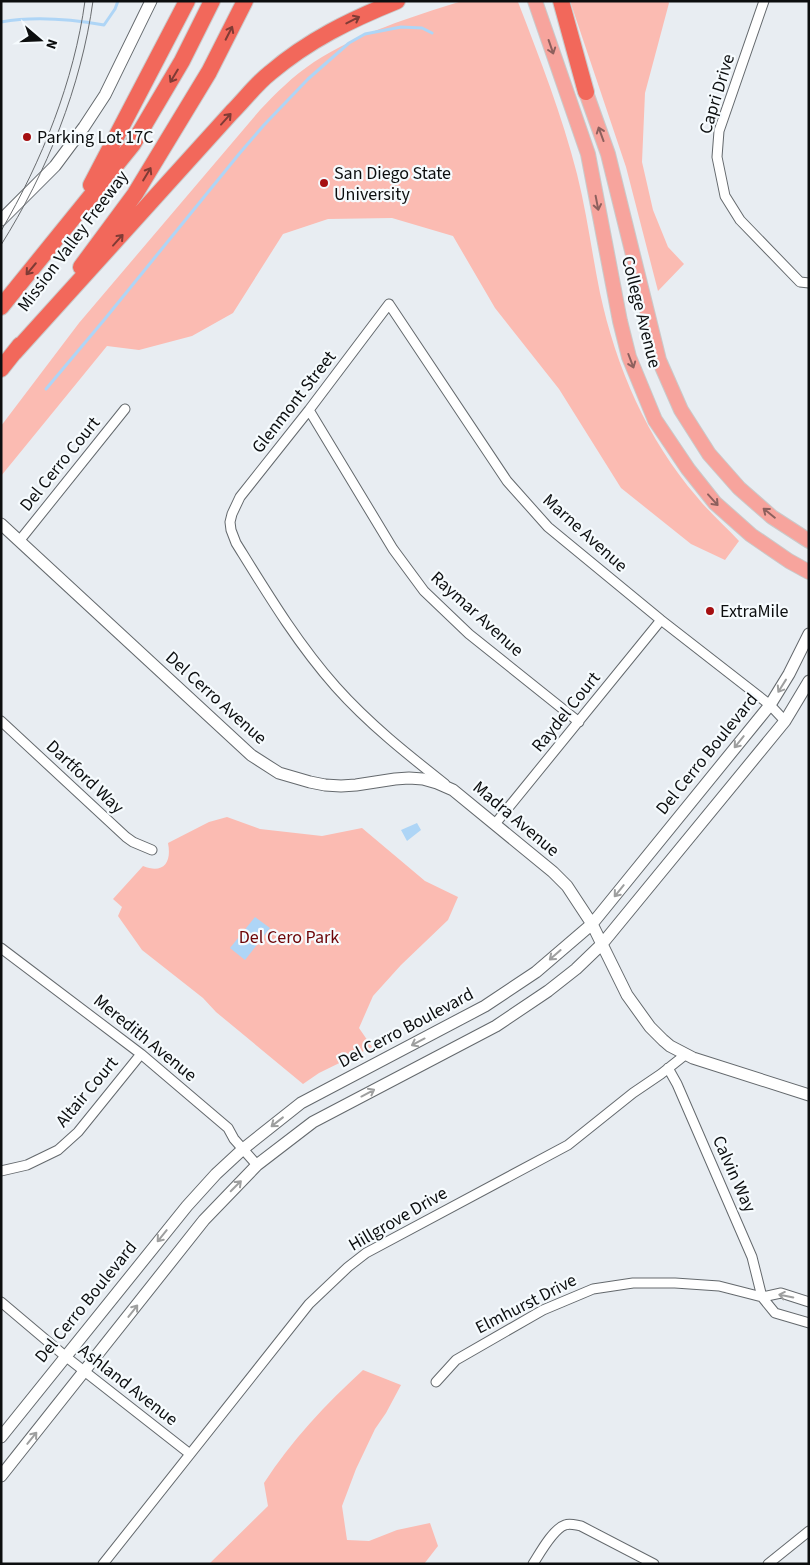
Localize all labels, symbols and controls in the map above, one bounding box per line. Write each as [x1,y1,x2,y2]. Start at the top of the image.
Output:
north arrow [15,15,65,65]
one-way arrow [345,15,360,24]
one-way arrow [224,26,234,41]
text: N [40,36,62,52]
one-way arrow [547,39,556,55]
street label: Capri Drive [693,51,741,137]
one-way arrow [168,68,178,82]
one-way arrow [220,112,232,125]
place label: Parking Lot 17C [37,125,153,150]
one-way arrow [596,126,605,142]
marker: Parking Lot 17C [21,131,33,143]
place label: San Diego State University [334,161,451,207]
street label: Mission Valley Freeway [12,165,135,317]
one-way arrow [143,167,153,181]
marker: San Diego State University [318,177,330,189]
one-way arrow [593,194,603,210]
one-way arrow [112,233,123,246]
street label: College Avenue [615,253,667,371]
one-way arrow [26,262,37,275]
street label: Glenmont Street [246,346,342,458]
one-way arrow [627,353,636,369]
street label: Del Cerro Court [14,411,106,517]
street label: Marne Avenue [537,488,633,578]
one-way arrow [708,493,719,506]
one-way arrow [762,508,775,519]
street label: Raymar Avenue [425,566,529,662]
place label: ExtraMile [720,599,789,624]
marker: ExtraMile [704,605,716,617]
street label: Del Cerro Avenue [160,646,272,750]
street label: Raydel Court [526,666,606,758]
one-way arrow [777,679,787,693]
street label: Del Cerro Boulevard [650,688,764,820]
street label: Dartford Way [41,734,130,820]
one-way arrow [734,736,745,749]
street label: Madra Avenue [467,775,565,863]
one-way arrow [614,884,625,897]
park label: Del Cero Park [239,925,339,950]
one-way arrow [548,950,561,961]
street label: Del Cerro Boulevard [334,982,478,1074]
street label: Meredith Avenue [88,989,202,1088]
one-way arrow [411,1038,426,1047]
street label: Altair Court [50,1051,124,1133]
one-way arrow [361,1088,376,1098]
one-way arrow [270,1117,284,1127]
street label: Calvin Way [706,1132,762,1217]
one-way arrow [230,1179,242,1192]
street label: Hillgrove Drive [344,1181,452,1257]
one-way arrow [157,1229,168,1242]
street label: Del Cerro Boulevard [29,1236,143,1368]
street label: Elmhurst Drive [471,1268,581,1340]
one-way arrow [778,1290,794,1300]
one-way arrow [127,1305,138,1318]
street label: Ashland Avenue [73,1338,183,1432]
one-way arrow [26,1432,37,1445]

